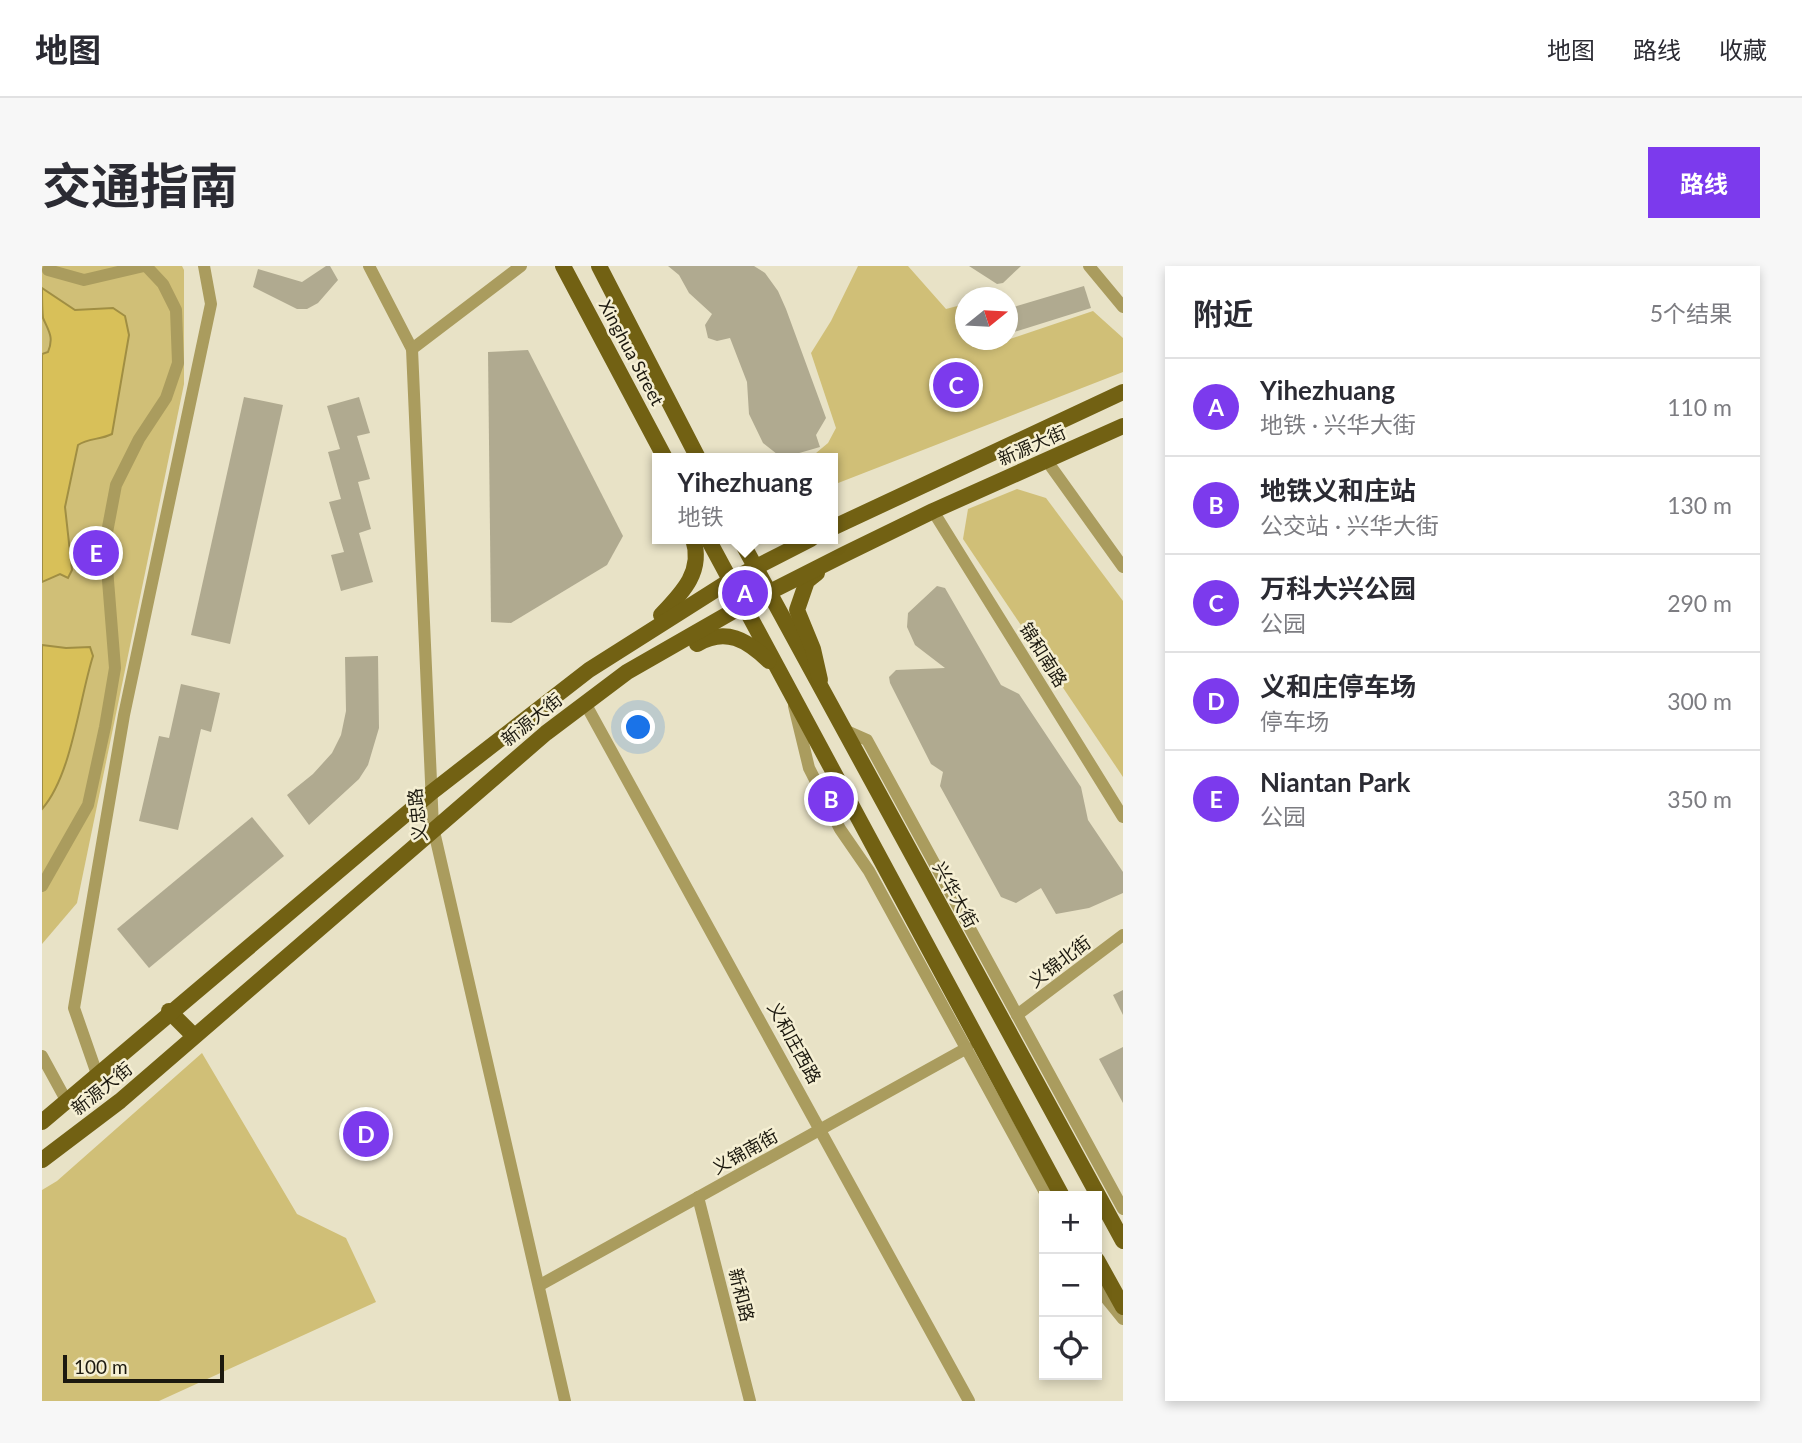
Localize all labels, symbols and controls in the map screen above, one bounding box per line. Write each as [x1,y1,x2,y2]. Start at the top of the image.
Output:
text: 地图 [35,29,101,69]
text: 地图 [1547,35,1595,64]
text: 路线 [1633,35,1681,64]
text: 收藏 [1719,35,1767,64]
button: 路线 [1648,147,1760,218]
text: 交通指南 [42,156,238,214]
north arrow [955,287,1018,350]
text: 附近 [1193,295,1253,331]
street label: Xinghua Street [595,296,669,410]
text: 5个结果 [1650,299,1732,327]
pin: C [933,359,979,411]
text: Yihezhuang [1260,374,1395,406]
text: A [1208,393,1224,421]
text: 110 m [1667,393,1732,421]
text: 地铁 · 兴华大街 [1260,410,1416,438]
street label: 新源大街 [994,420,1069,470]
popup [652,453,838,544]
text: Yihezhuang [678,466,812,498]
text: 地铁义和庄站 [1260,474,1416,506]
text: B [1208,491,1224,519]
text: 130 m [1667,491,1732,519]
text: 地铁 [678,502,724,530]
text: 公交站 · 兴华大街 [1260,511,1439,539]
pin: E [73,527,119,579]
pin: A [722,567,768,619]
text: 万科大兴公园 [1260,572,1416,604]
text: C [1208,589,1224,617]
text: 290 m [1667,589,1732,617]
text: 公园 [1260,609,1306,637]
street label: 锦和南路 [1015,618,1072,691]
text: 义和庄停车场 [1260,670,1416,702]
text: D [1207,687,1225,715]
text: 300 m [1667,687,1732,715]
street label: 新源大街 [496,688,566,750]
text: 停车场 [1260,707,1329,735]
your location [621,710,655,744]
text: Niantan Park [1260,766,1410,798]
pin: B [808,773,854,825]
text: E [1209,785,1223,813]
text: 350 m [1667,785,1732,813]
street label: 义忠路 [403,787,431,843]
text: 公园 [1260,802,1306,830]
street label: 兴华大街 [929,858,983,931]
street label: 义锦北街 [1024,931,1095,992]
street label: 义和庄西路 [763,998,826,1087]
street label: 新源大街 [66,1057,136,1119]
pin: D [343,1108,389,1160]
street label: 义锦南街 [708,1124,781,1178]
map controls [1039,1191,1102,1380]
button: + [1039,1191,1102,1254]
button: − [1039,1254,1102,1317]
street label: 新和路 [725,1266,759,1324]
button: locate [1039,1317,1102,1380]
scale bar [63,1352,224,1384]
text: 100 m [74,1355,128,1378]

